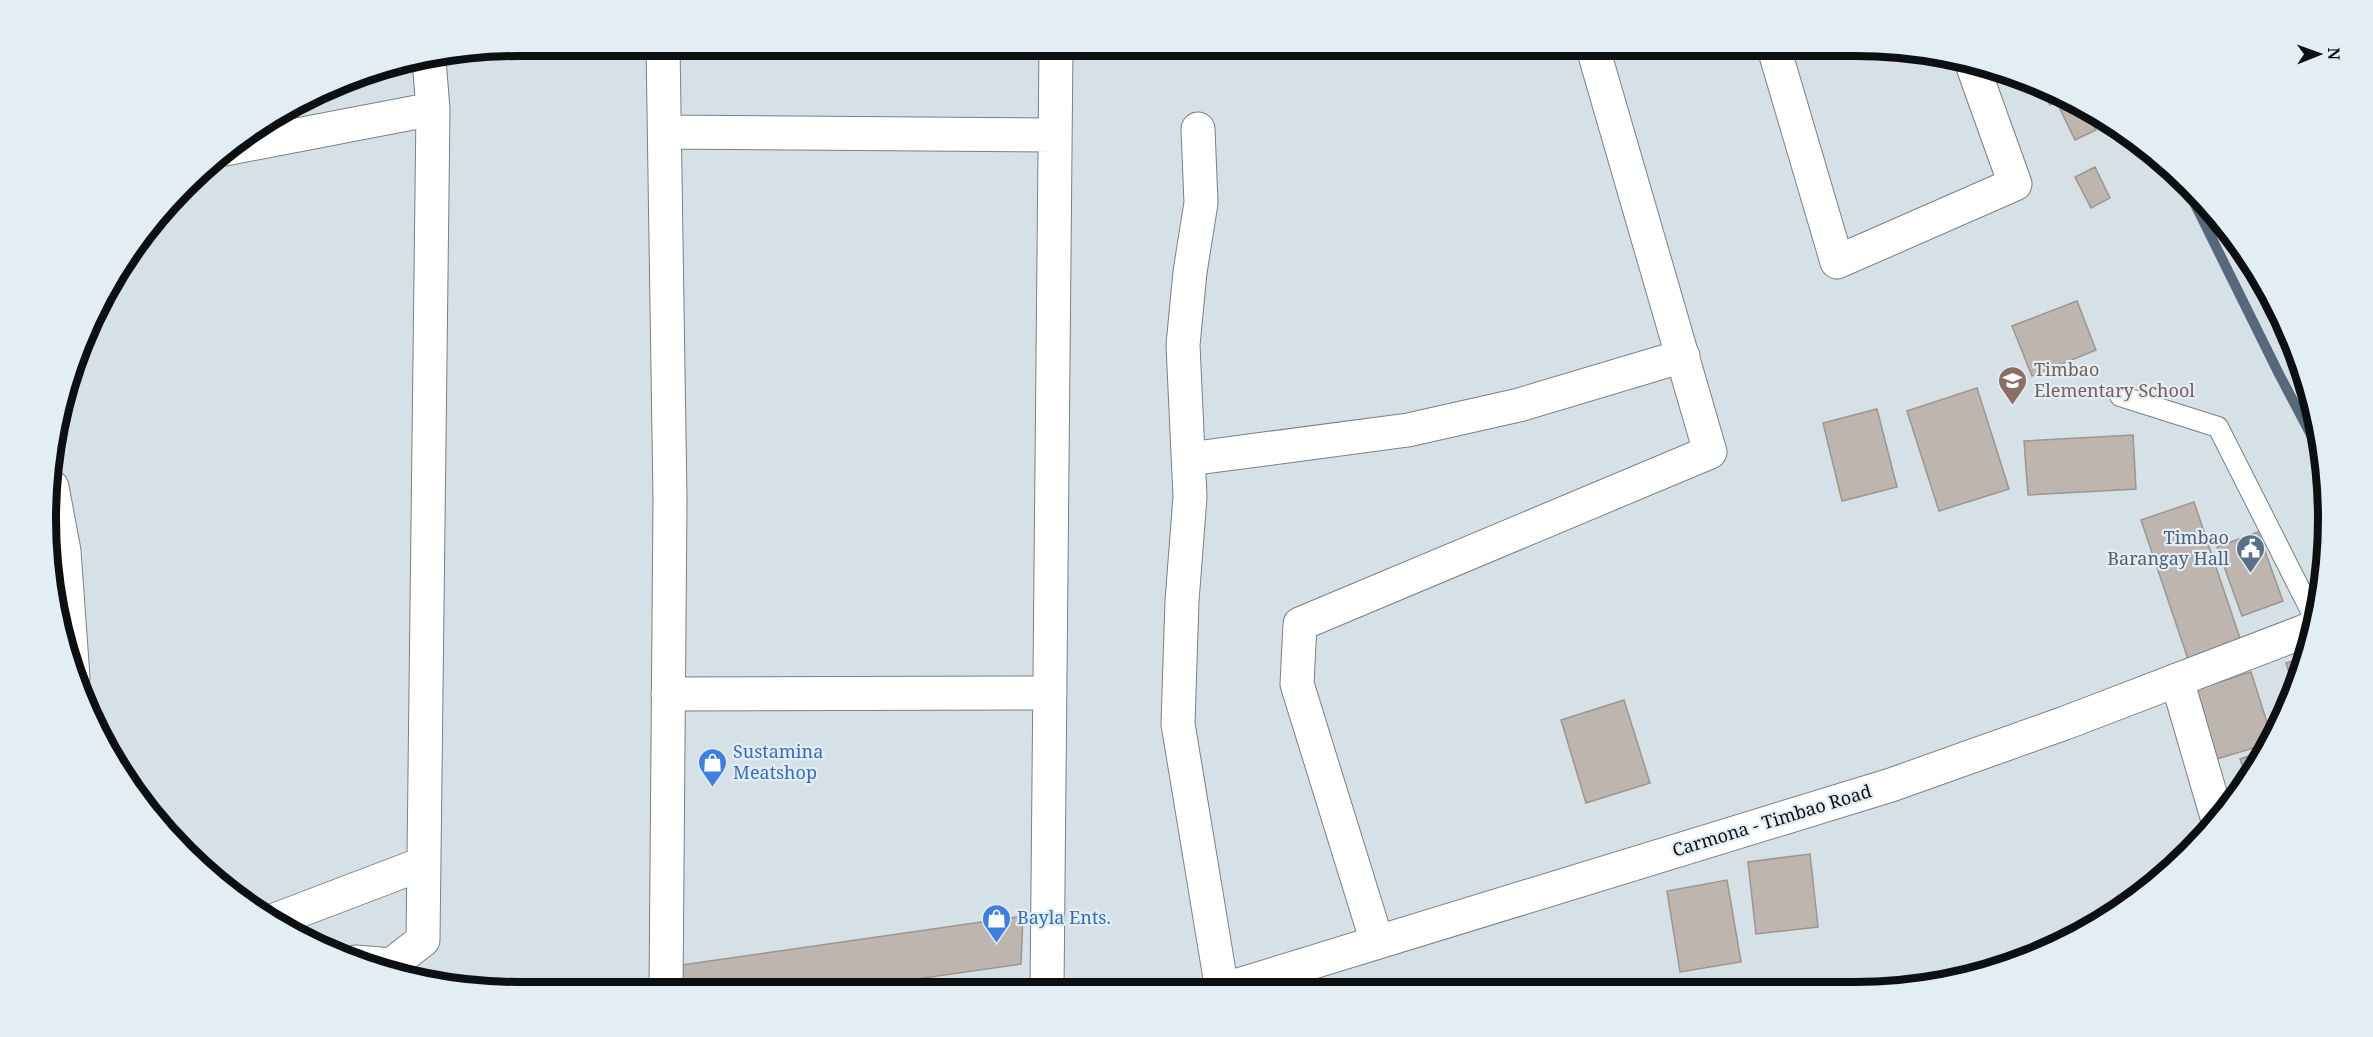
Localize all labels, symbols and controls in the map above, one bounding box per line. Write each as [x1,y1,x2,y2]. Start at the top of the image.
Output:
north arrow [2289,24,2349,84]
text: N [2323,47,2345,61]
place label: Timbao Elementary School [2034,357,2195,402]
school or university icon: Timbao Elementary School [1997,364,2029,406]
place label: Timbao Barangay Hall [2107,525,2229,570]
public building icon: Timbao Barangay Hall [2234,532,2266,574]
place label: Sustamina Meatshop [733,739,823,784]
shop icon: Sustamina Meatshop [696,746,728,788]
street label: Carmona - Timbao Road [1669,778,1874,862]
shop icon: Bayla Ents. [980,902,1012,944]
place label: Bayla Ents. [1017,905,1111,929]

